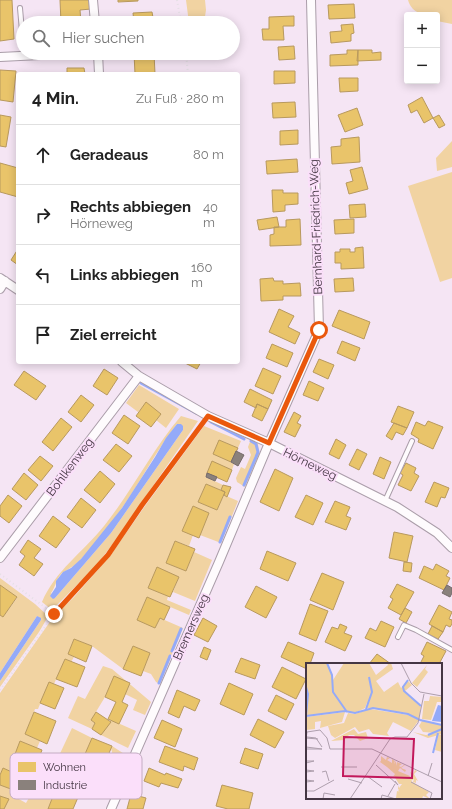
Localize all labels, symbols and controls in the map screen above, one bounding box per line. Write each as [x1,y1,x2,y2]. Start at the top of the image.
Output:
map controls [404,12,440,84]
button: + [404,12,440,48]
search box [16,16,240,60]
icon: search [30,27,52,49]
text: Hier suchen [62,29,145,47]
button: − [404,48,440,84]
text: 4 Min. [32,88,79,108]
text: Zu Fuß · 280 m [136,91,224,106]
icon: ahead [32,144,54,166]
text: Geradeaus [70,146,148,164]
text: 80 m [193,147,224,162]
street label: Bernhard-Friedrich-Weg [307,159,325,295]
text: Rechts abbiegen [70,198,191,216]
text: 40 m [203,200,218,230]
icon: right [32,204,54,226]
text: Hörneweg [70,216,133,231]
text: 160 m [191,260,212,290]
icon: left [32,264,54,286]
text: Links abbiegen [70,266,179,284]
route start [310,321,328,339]
icon: arrive [32,324,54,346]
text: Ziel erreicht [70,326,157,344]
street label: Bohlkenweg [44,435,96,499]
street label: Hörneweg [281,445,339,483]
street label: Bremersweg [170,592,212,662]
route end [45,605,63,623]
inset map [306,663,442,799]
legend [10,753,142,799]
text: Wohnen [43,761,86,774]
text: Industrie [43,779,88,792]

